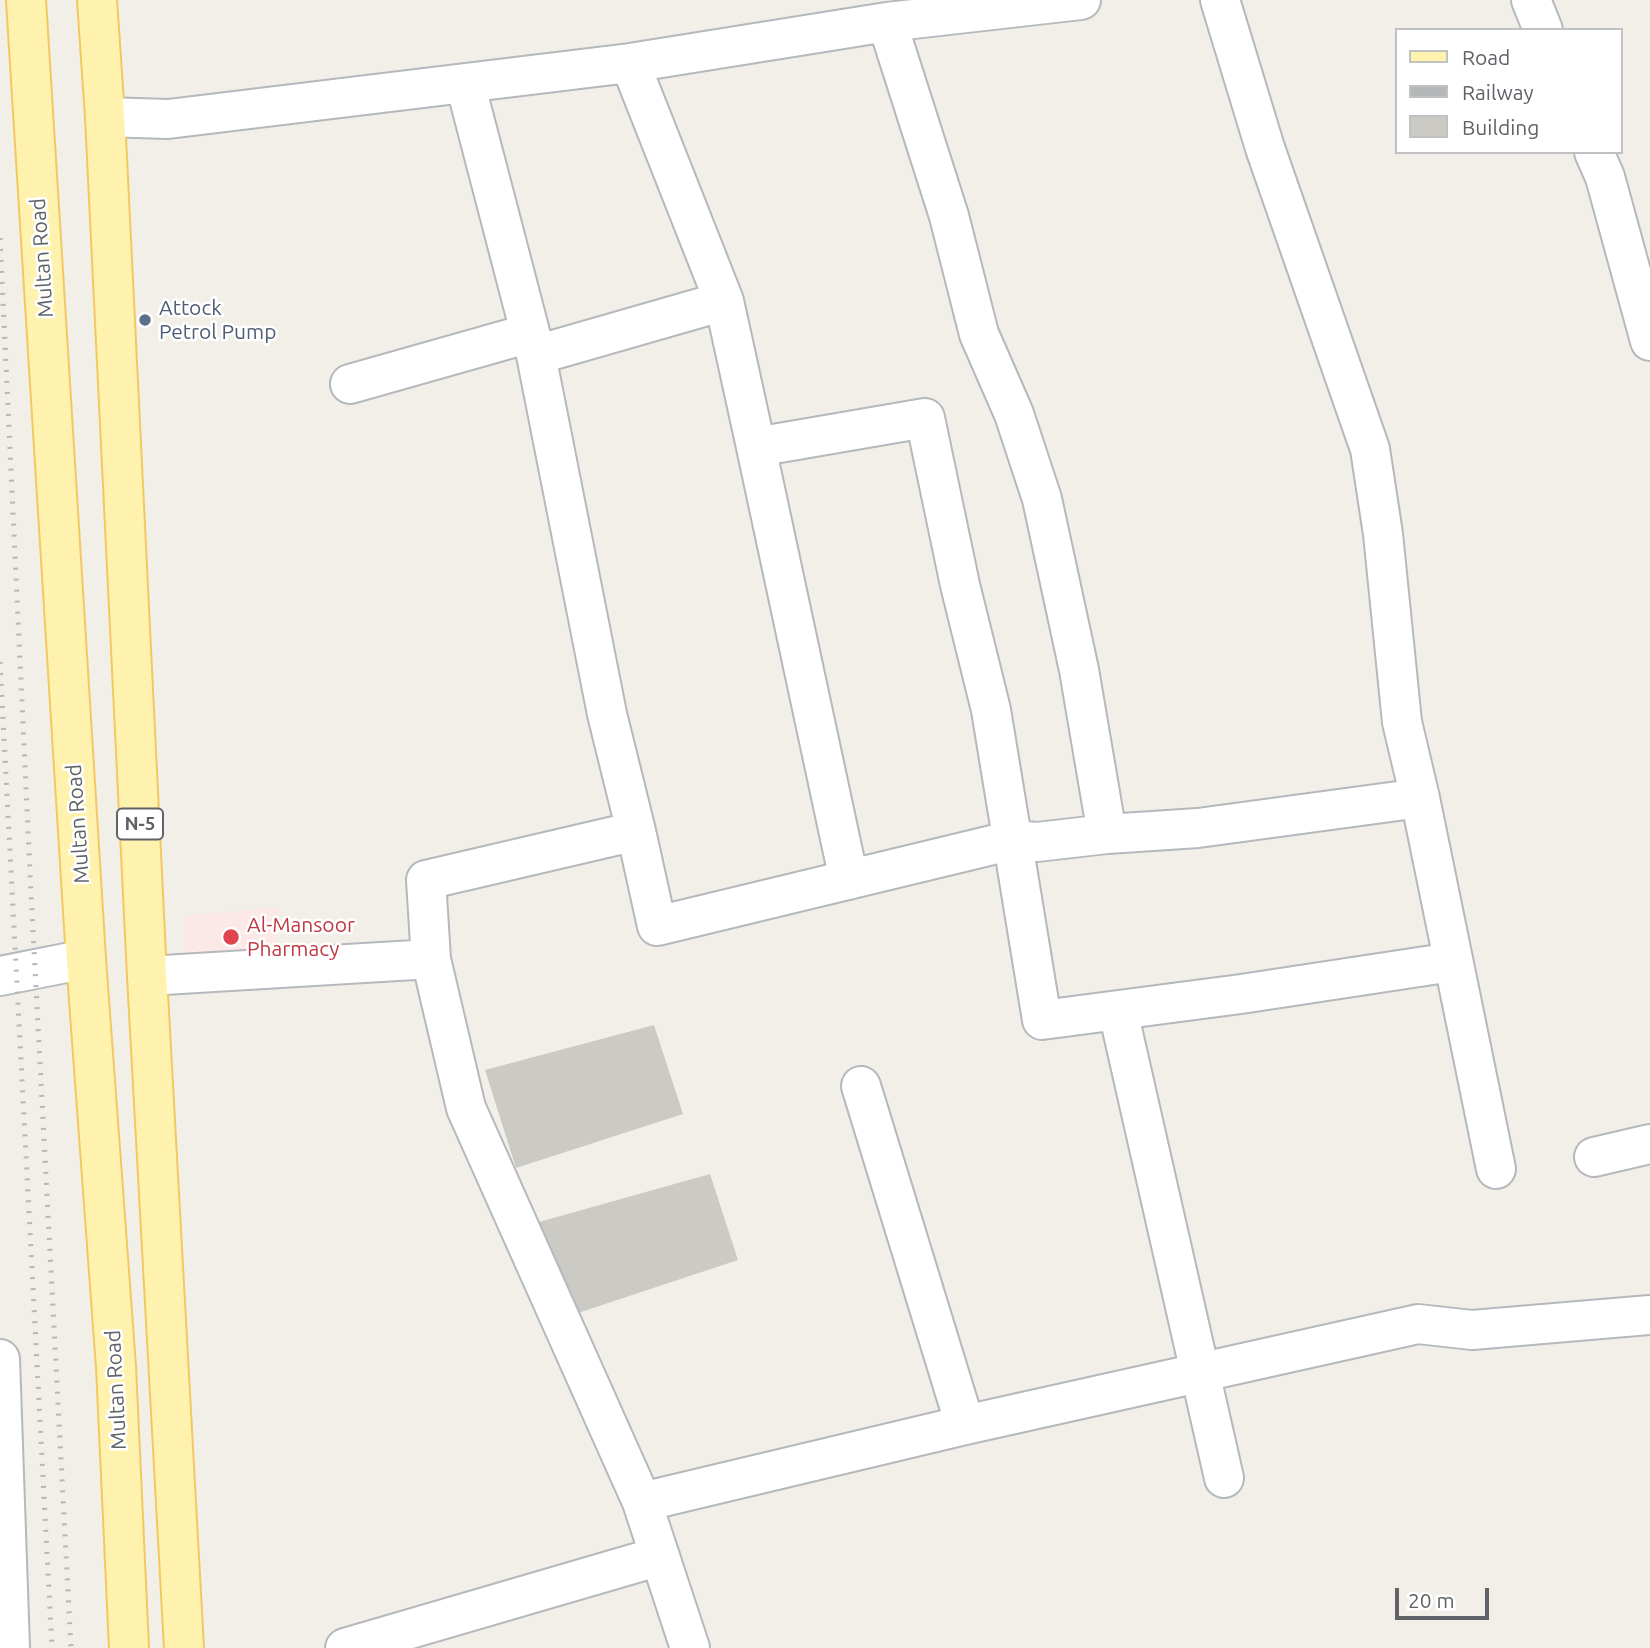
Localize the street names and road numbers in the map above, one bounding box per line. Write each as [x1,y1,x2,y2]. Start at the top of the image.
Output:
street label: Multan Road [25,197,59,319]
street label: Multan Road [61,763,95,885]
road number: N-5 [117,808,163,839]
street label: Multan Road [100,1329,132,1451]

